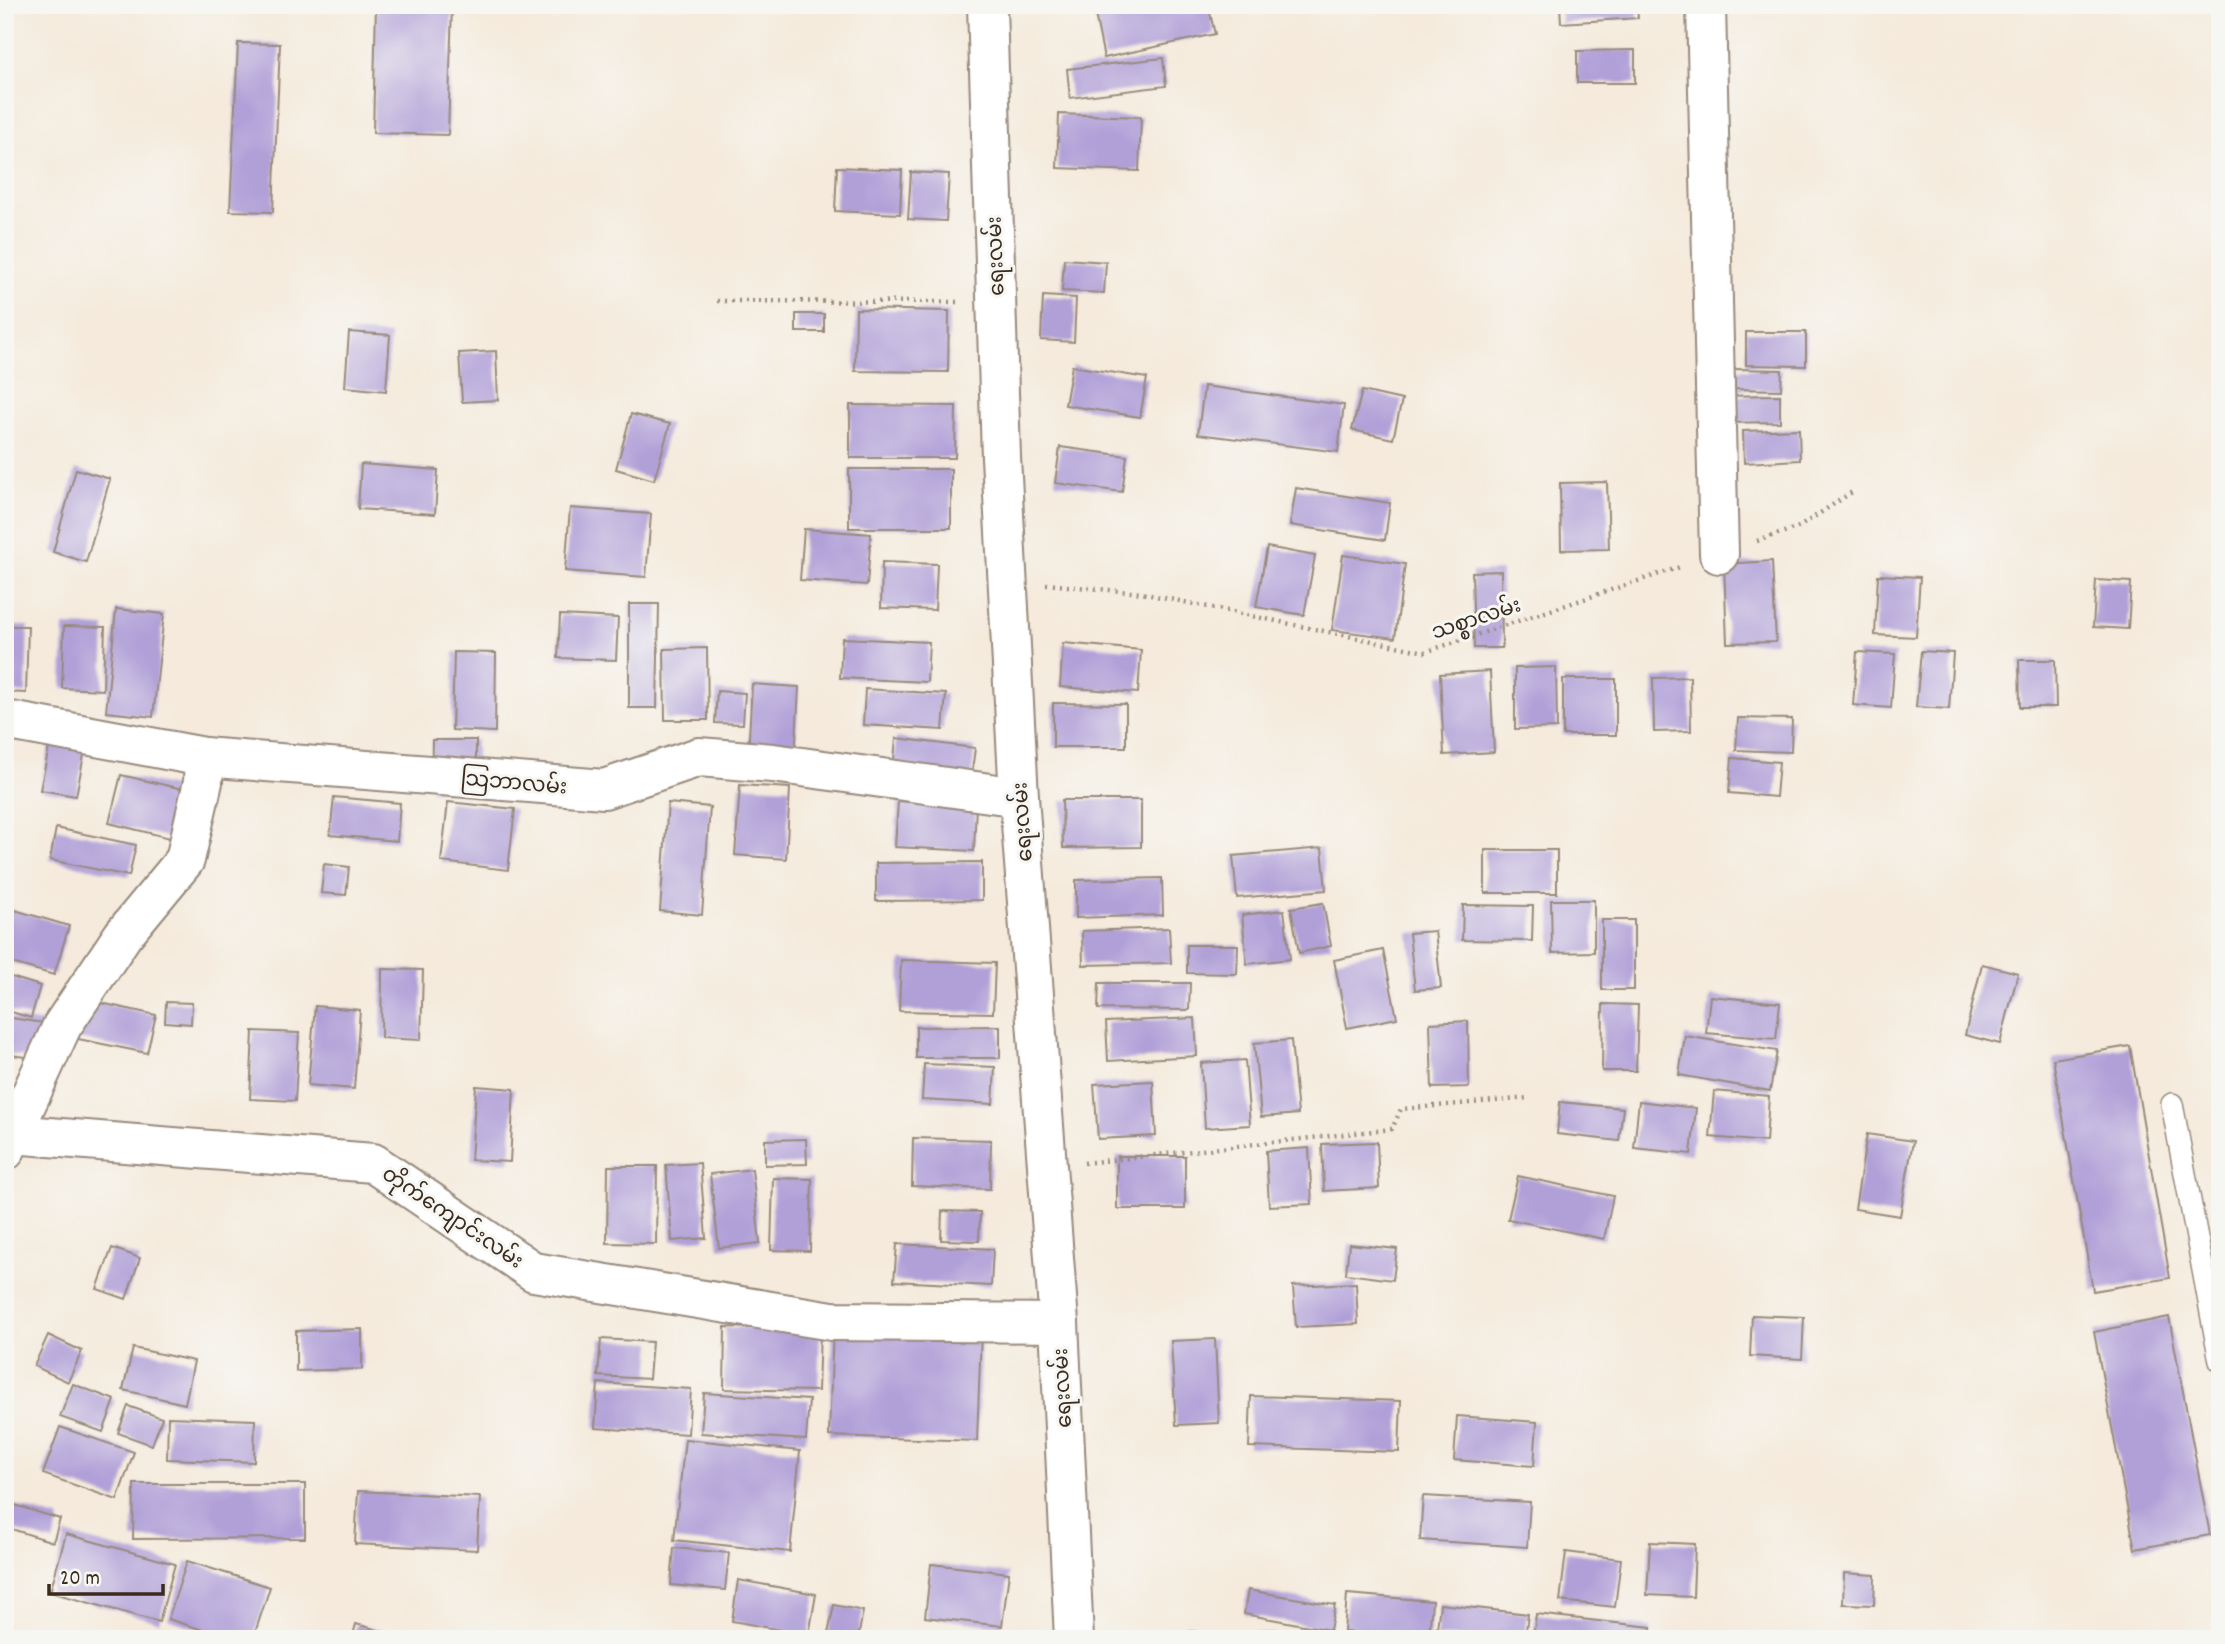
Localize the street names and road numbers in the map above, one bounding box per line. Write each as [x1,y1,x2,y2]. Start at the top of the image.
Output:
street label: ရေးလမ်း [978,215,1014,296]
street label: သစ္စာလမ်း [1427,588,1526,649]
street label: သြဘာလမ်း [459,761,569,805]
street label: ရေးလမ်း [1003,781,1043,863]
street label: တိုက်ကျောင်းလမ်း [375,1158,530,1278]
street label: ရေးလမ်း [1044,1347,1082,1429]

